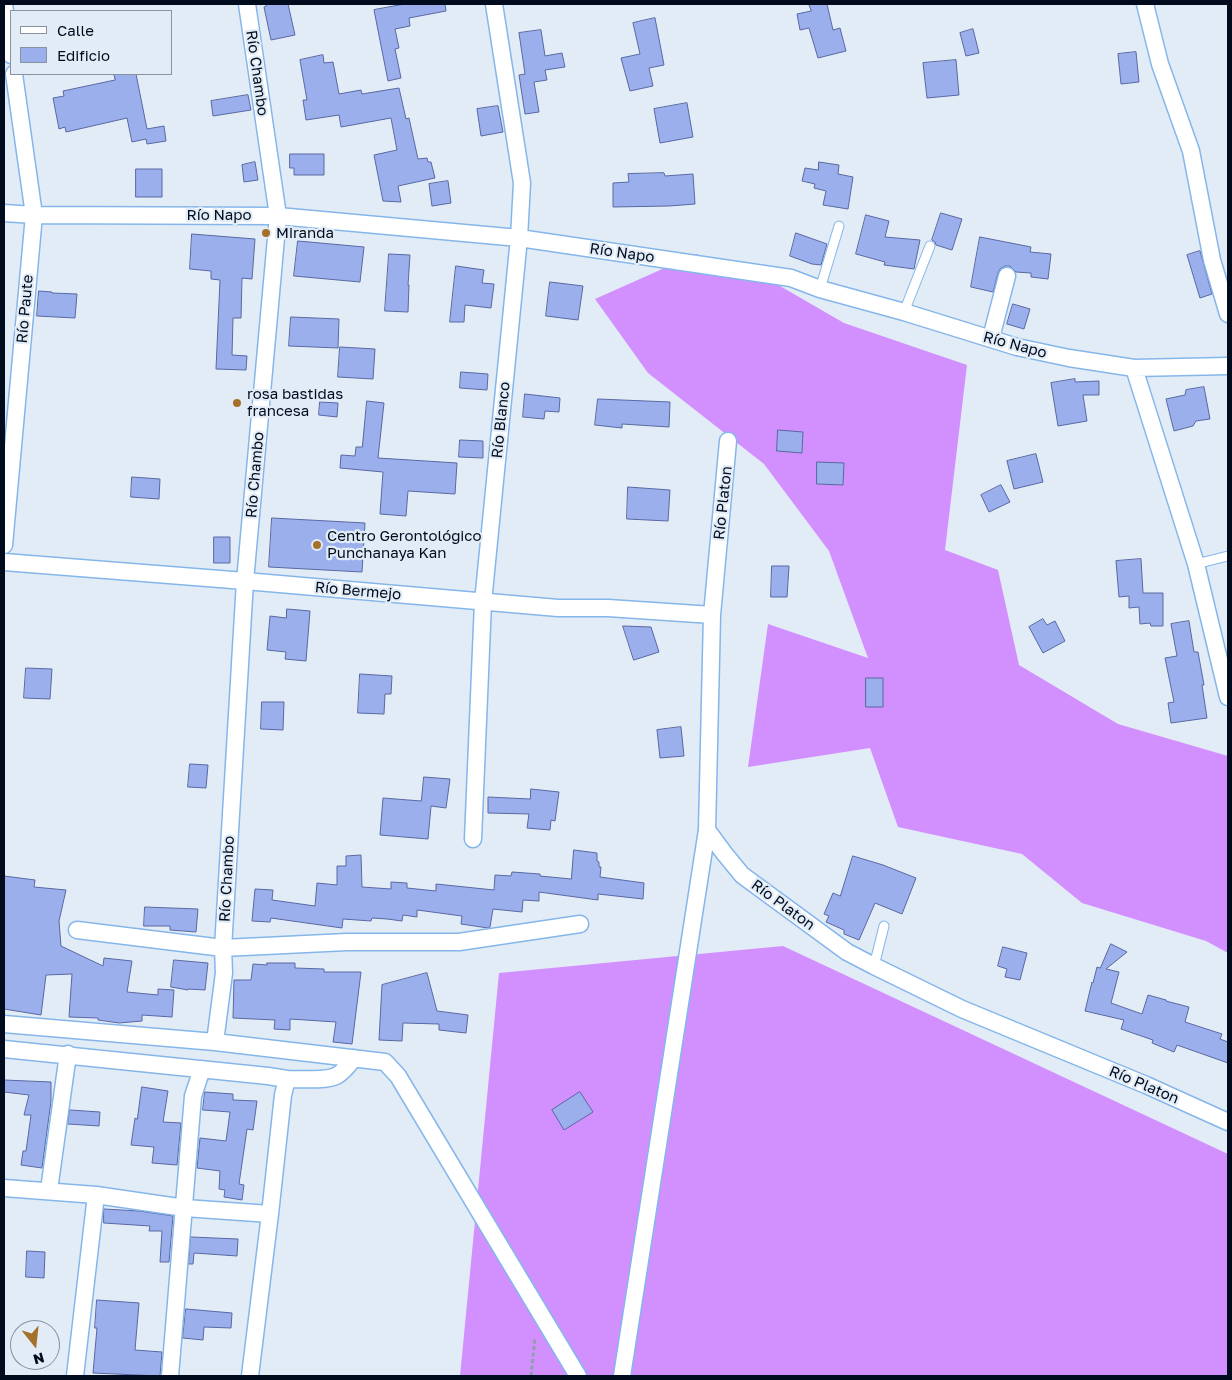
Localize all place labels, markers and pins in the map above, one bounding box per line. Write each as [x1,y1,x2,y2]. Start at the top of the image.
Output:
place label: Miranda [276,224,334,242]
marker: Miranda [260,227,272,239]
place label: rosa bastidas francesa [247,385,343,420]
marker: rosa bastidas francesa [231,397,243,409]
place label: Centro Gerontológico Punchanaya Kan [327,527,482,562]
marker: Centro Gerontológico Punchanaya Kan [311,539,323,551]

